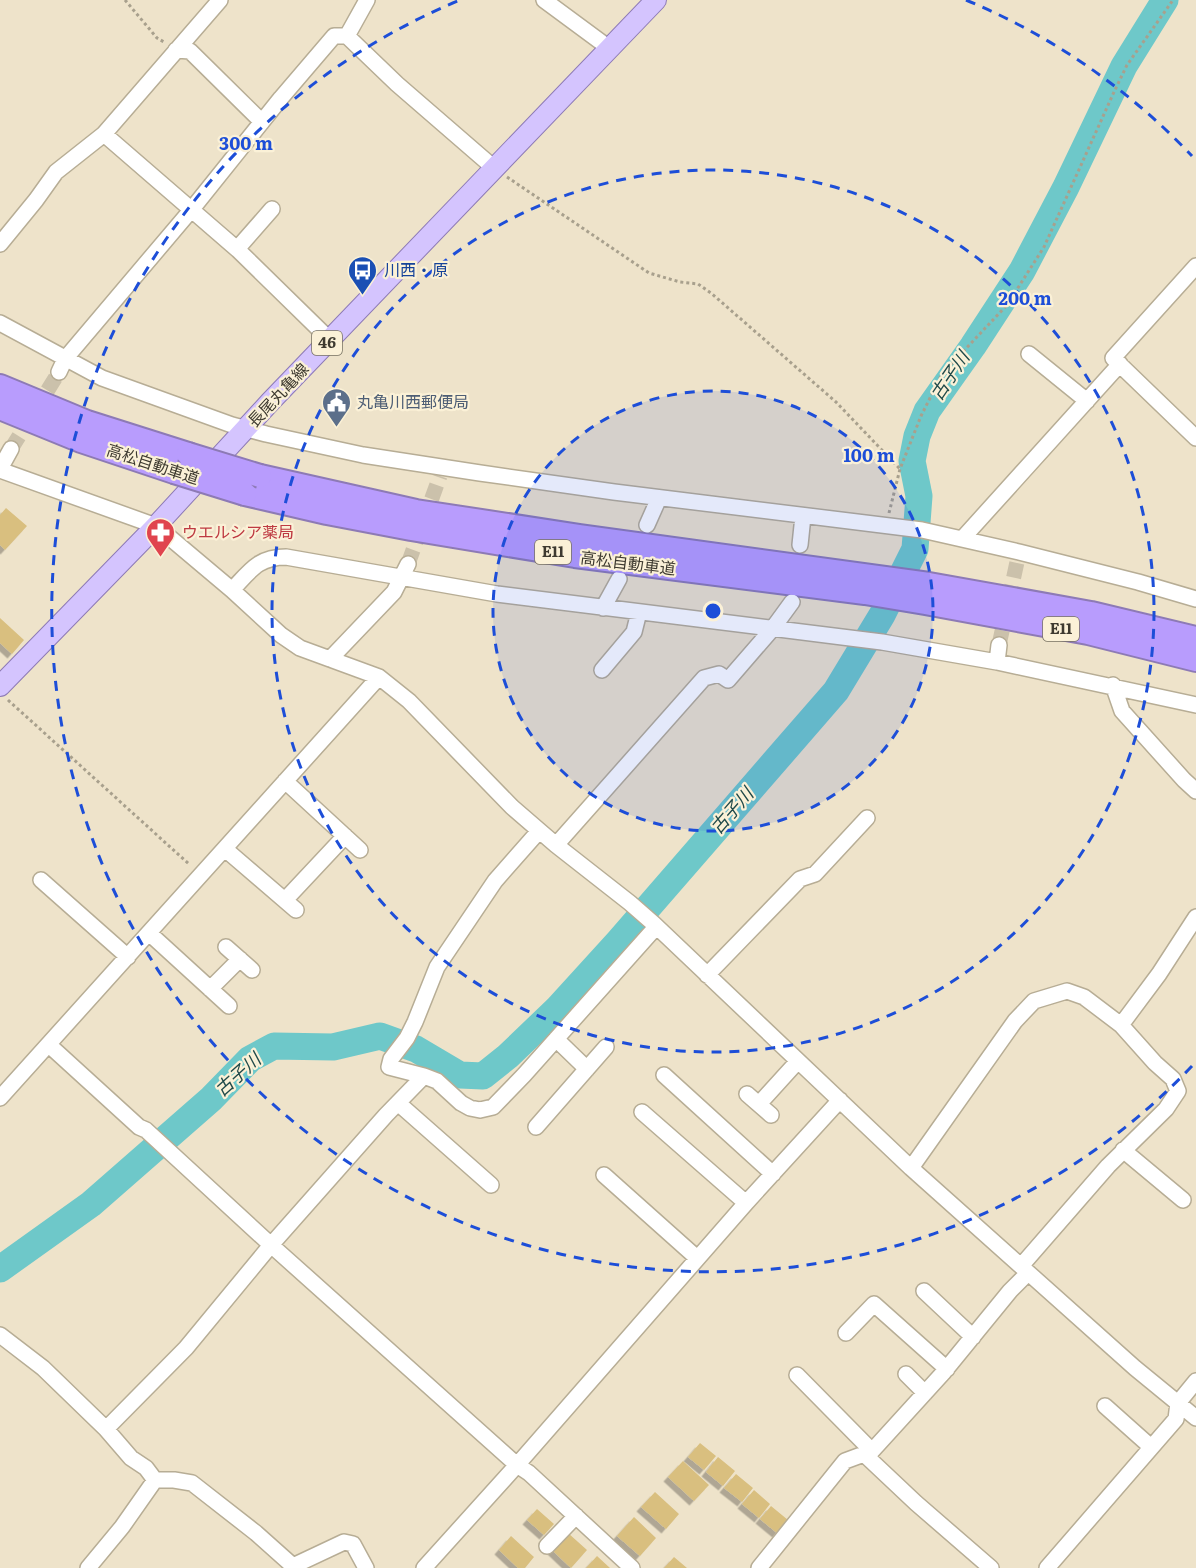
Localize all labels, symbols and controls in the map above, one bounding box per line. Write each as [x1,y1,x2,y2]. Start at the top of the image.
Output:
text: 300 m [219,129,273,156]
bus stop icon: 川西・原 [347,254,379,296]
place label: 川西・原 [384,257,448,281]
text: 200 m [998,284,1052,311]
road number: 46 [312,331,342,355]
water label: 古子川 [922,344,976,405]
street label: 長尾丸亀線 [241,357,313,432]
public building icon: 丸亀川西郵便局 [320,386,352,428]
place label: 丸亀川西郵便局 [357,389,469,413]
street label: 高松自動車道 [104,437,203,489]
text: 100 m [843,441,895,468]
pharmacy icon: ウエルシア薬局 [145,516,177,558]
place label: ウエルシア薬局 [182,519,294,543]
road number: E11 [535,540,571,564]
street label: 高松自動車道 [579,544,677,580]
centre of rings [703,601,723,621]
road number: E11 [1043,617,1079,641]
water label: 古子川 [703,779,760,839]
water label: 古子川 [208,1044,268,1102]

